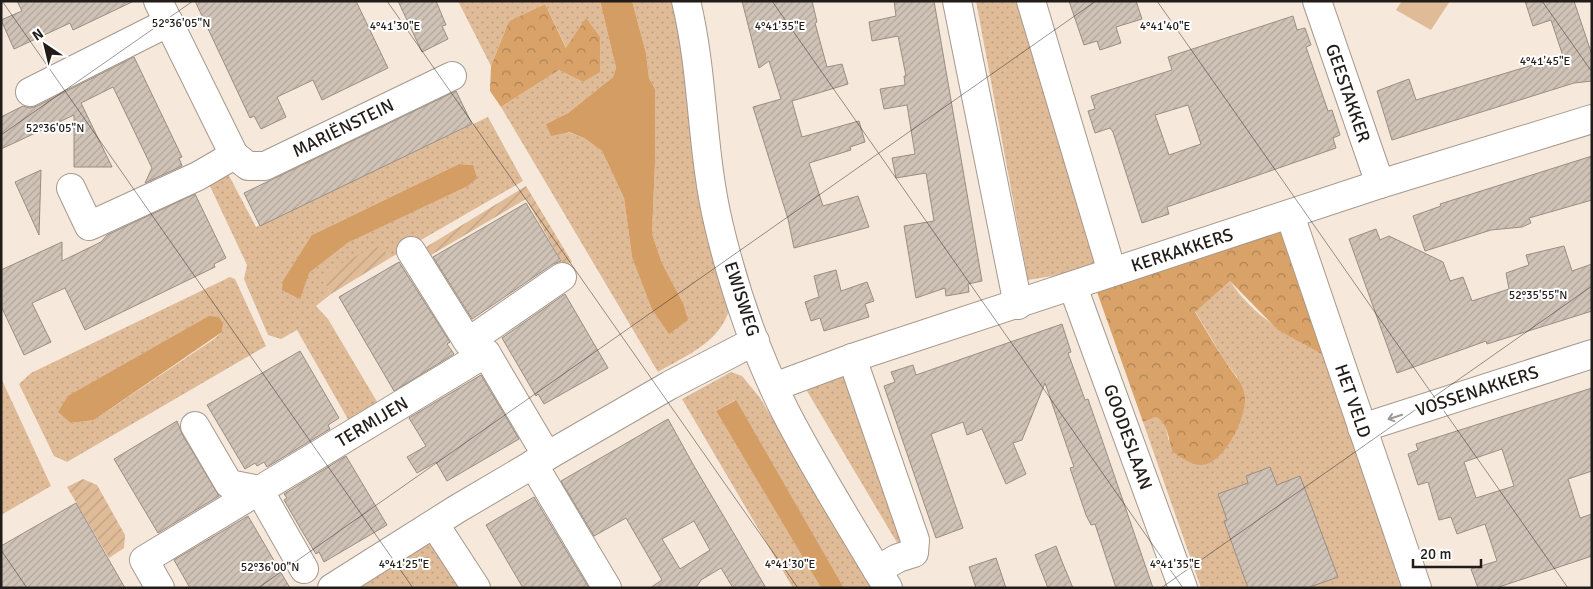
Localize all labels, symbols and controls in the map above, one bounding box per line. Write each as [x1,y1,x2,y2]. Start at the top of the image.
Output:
text: 52°36'05"N [152,16,210,31]
text: 4°41'30"E [370,19,421,34]
text: 4°41'35"E [755,19,806,34]
text: 4°41'40"E [1140,19,1191,34]
north arrow [20,20,70,70]
text: N [29,25,47,45]
street label: GEESTAKKER [1321,41,1375,145]
text: 4°41'45"E [1520,54,1571,69]
street label: MARIËNSTEIN [289,94,397,162]
text: 52°36'05"N [26,121,84,136]
street label: KERKAKKERS [1128,223,1236,277]
street label: EWISWEG [720,259,764,339]
text: 52°35'55"N [1509,288,1567,303]
street label: HET VELD [1330,361,1376,441]
street label: VOSSENAKKERS [1413,361,1541,421]
street label: GOODESLAAN [1099,381,1157,493]
street label: TERMIJEN [332,392,412,452]
one-way arrow [1388,413,1404,422]
scale bar [1413,536,1480,568]
text: 20 m [1420,545,1451,563]
text: 4°41'25"E [379,557,430,572]
text: 4°41'30"E [765,557,816,572]
text: 4°41'35"E [1150,557,1201,572]
text: 52°36'00"N [241,560,299,575]

